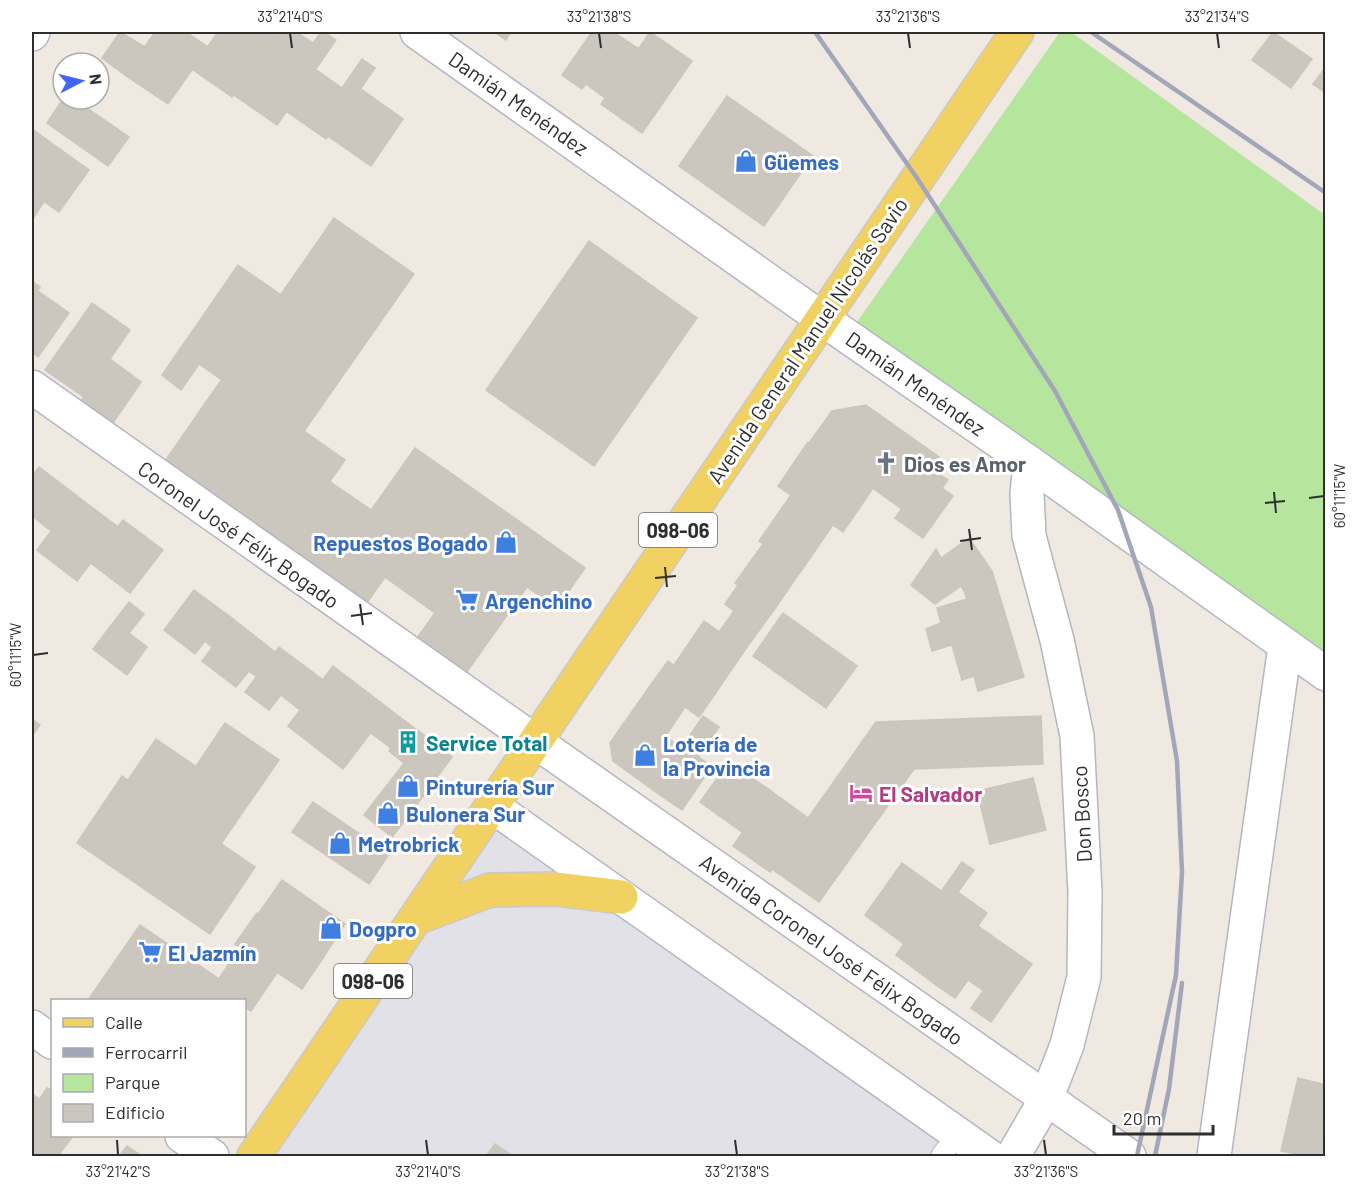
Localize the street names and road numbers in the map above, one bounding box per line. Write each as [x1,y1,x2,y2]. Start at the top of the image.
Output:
street label: Damián Menéndez [445,46,593,160]
street label: Avenida General Manuel Nicolás Savio [702,192,912,488]
street label: Damián Menéndez [842,326,990,440]
street label: Coronel José Félix Bogado [134,455,344,613]
road number: 098-06 [639,513,717,547]
street label: Don Bosco [1066,765,1096,863]
street label: Avenida Coronel José Félix Bogado [695,848,969,1050]
road number: 098-06 [334,964,412,998]

